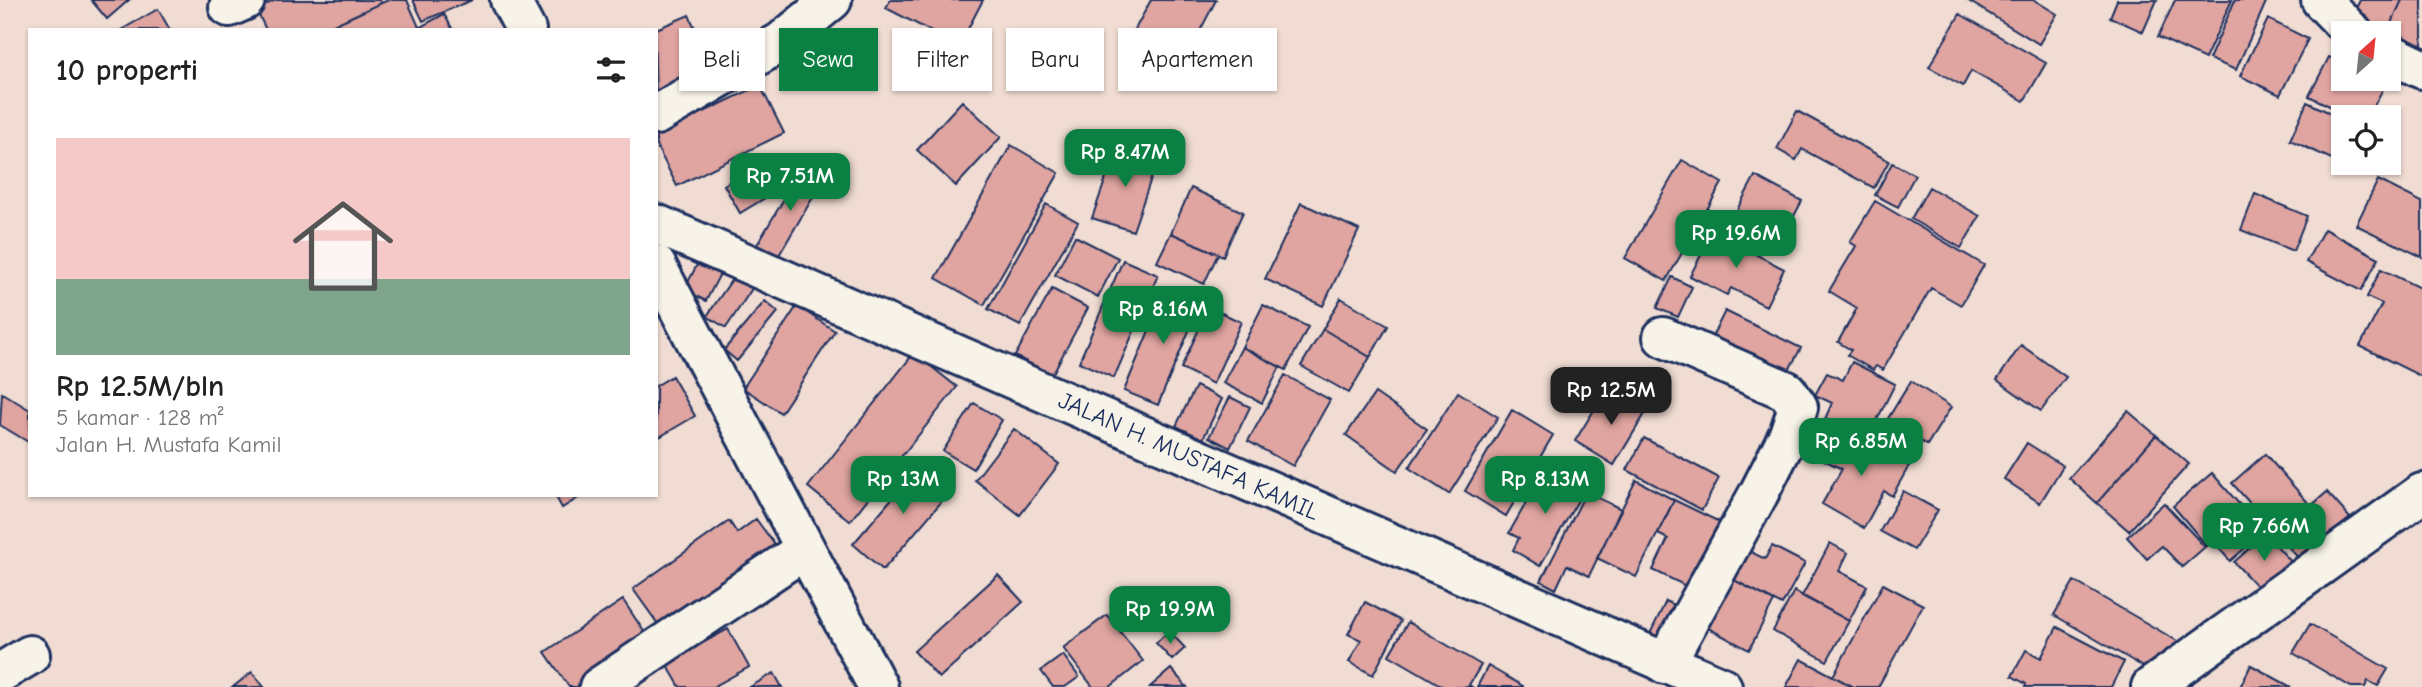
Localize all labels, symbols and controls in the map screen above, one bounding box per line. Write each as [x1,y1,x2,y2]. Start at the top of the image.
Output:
north arrow [2331,21,2401,91]
map controls [2331,21,2401,175]
chip: Beli [679,28,765,91]
chip: Sewa [779,28,878,91]
chip: Filter [892,28,992,91]
chip: Baru [1006,28,1104,91]
chip: Apartemen [1118,28,1277,91]
icon: filters [592,51,630,89]
text: 10 properti [56,53,198,88]
button: locate [2331,105,2401,175]
pin: Rp 8.47M [1053,130,1197,189]
text: Rp 8.47M [1080,138,1170,165]
pin: Rp 7.51M [718,154,862,213]
text: Rp 7.51M [746,162,834,189]
icon: home [280,183,406,309]
pin: Rp 19.6M [1664,210,1808,270]
text: Rp 19.6M [1691,219,1781,246]
pin: Rp 8.16M [1091,286,1235,346]
text: Rp 8.16M [1118,295,1208,322]
pin: Rp 12.5M [1539,368,1683,427]
text: Rp 12.5M/bln [56,369,224,404]
text: Rp 12.5M [1567,376,1656,403]
street label: JALAN H. MUSTAFA KAMIL [1054,386,1324,526]
text: 5 kamar · 128 m² [56,404,224,431]
pin: Rp 6.85M [1789,419,1933,478]
text: Rp 6.85M [1815,427,1907,454]
text: Jalan H. Mustafa Kamil [56,431,281,458]
pin: Rp 13M [846,456,960,516]
pin: Rp 8.13M [1473,456,1617,516]
text: Rp 13M [867,465,939,492]
text: Rp 8.13M [1501,465,1589,492]
pin: Rp 7.66M [2192,504,2336,563]
text: Rp 7.66M [2219,512,2309,539]
pin: Rp 19.9M [1098,586,1242,646]
text: Rp 19.9M [1125,595,1215,622]

